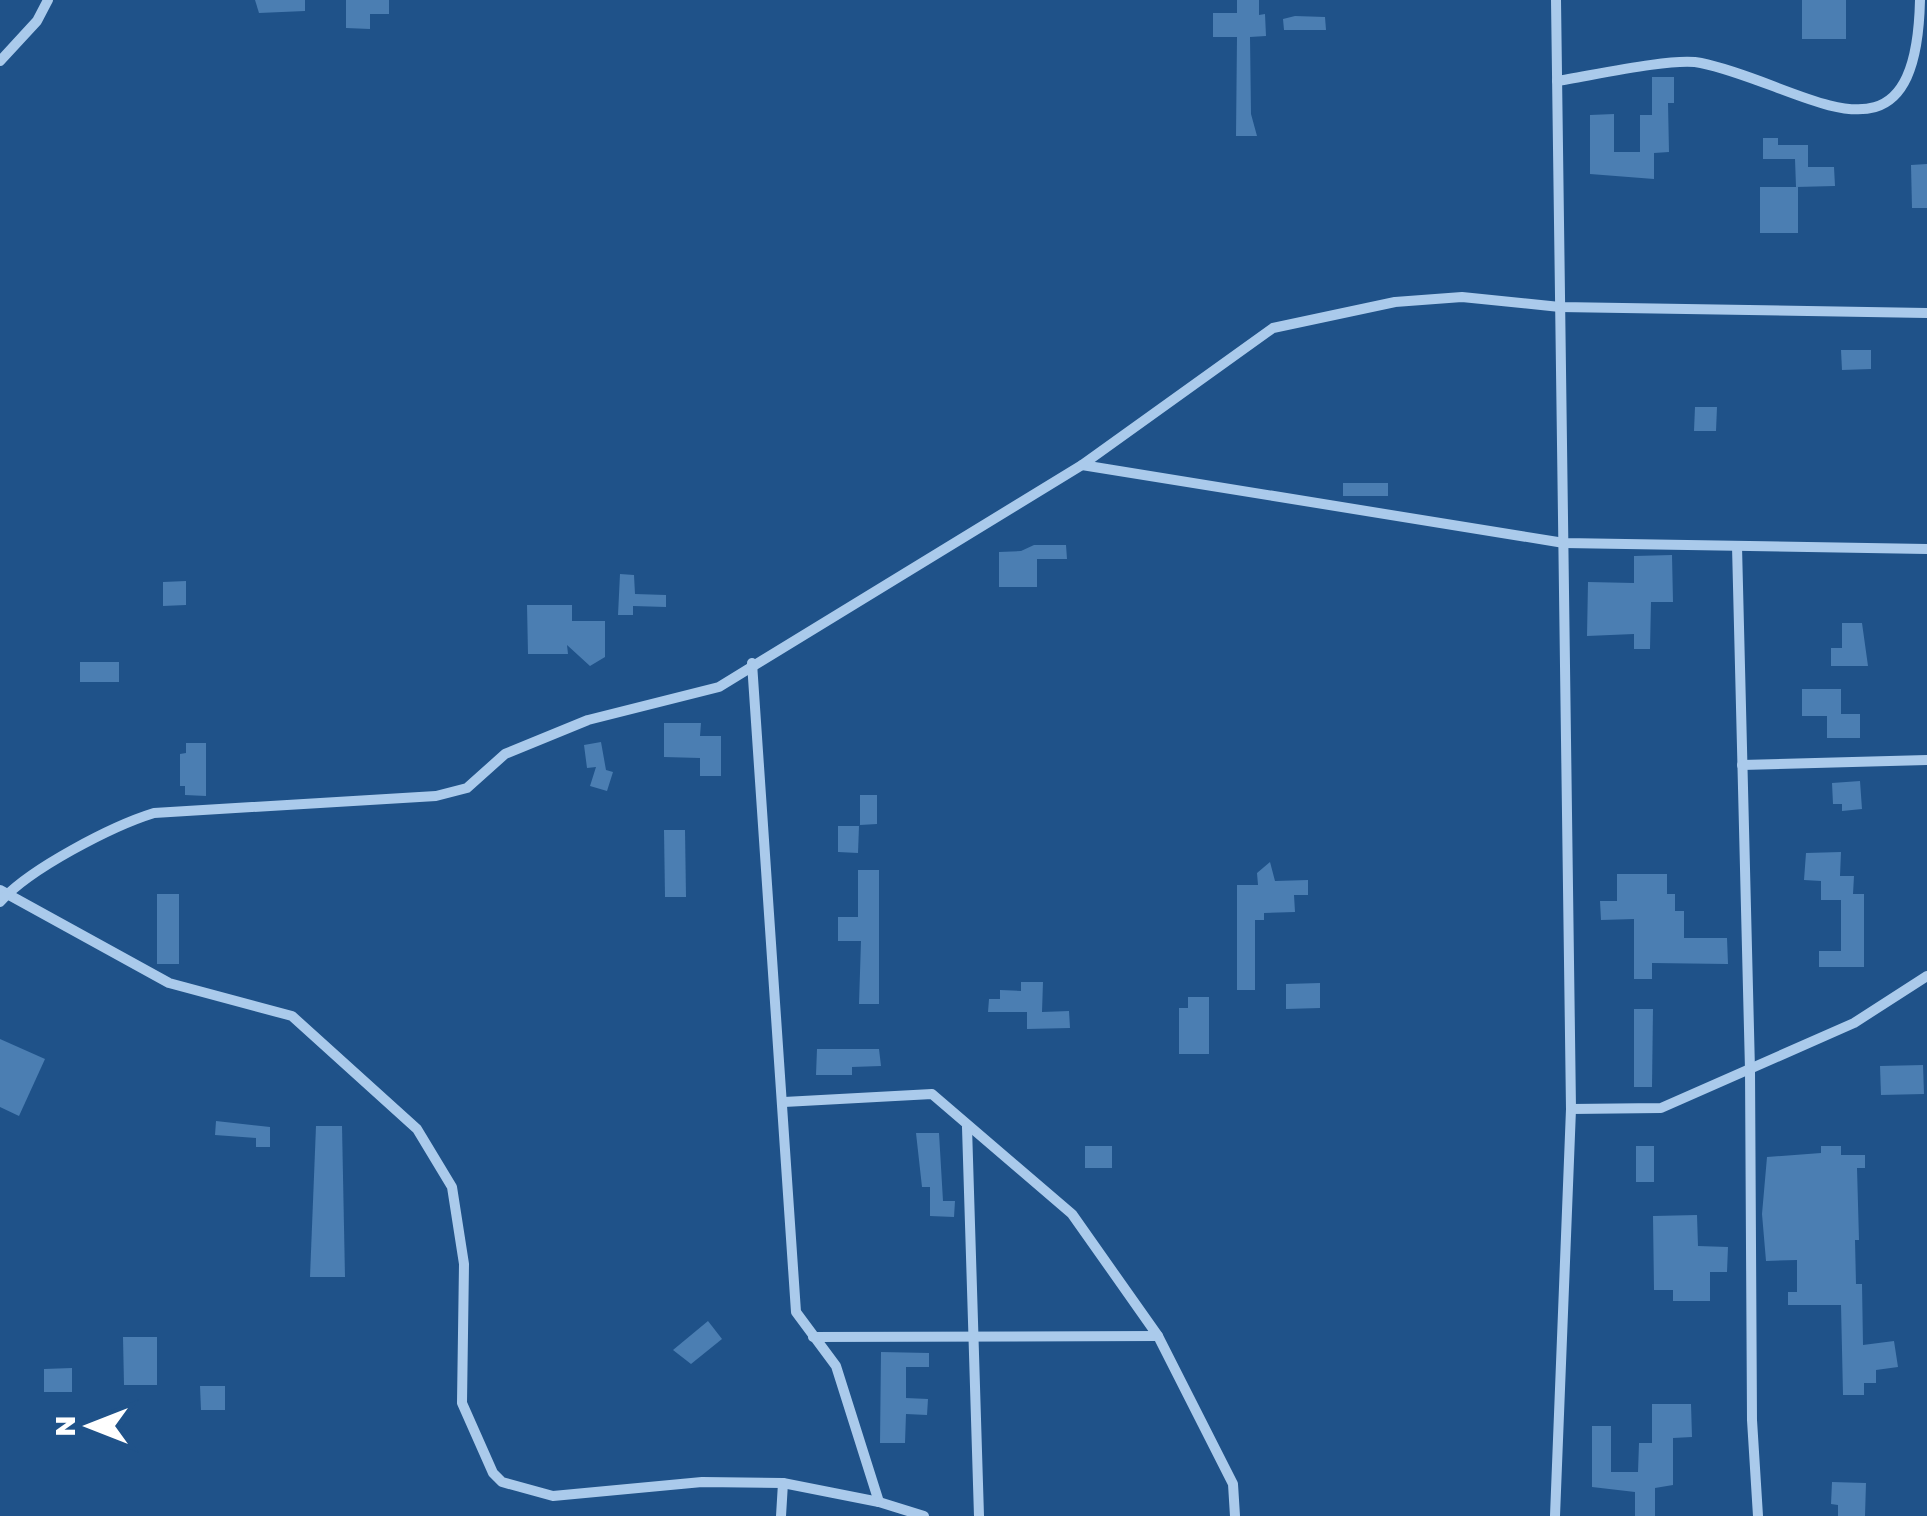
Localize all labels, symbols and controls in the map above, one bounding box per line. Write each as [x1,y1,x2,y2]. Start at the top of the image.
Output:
north arrow [40,1376,140,1476]
text: N [48,1415,81,1437]

